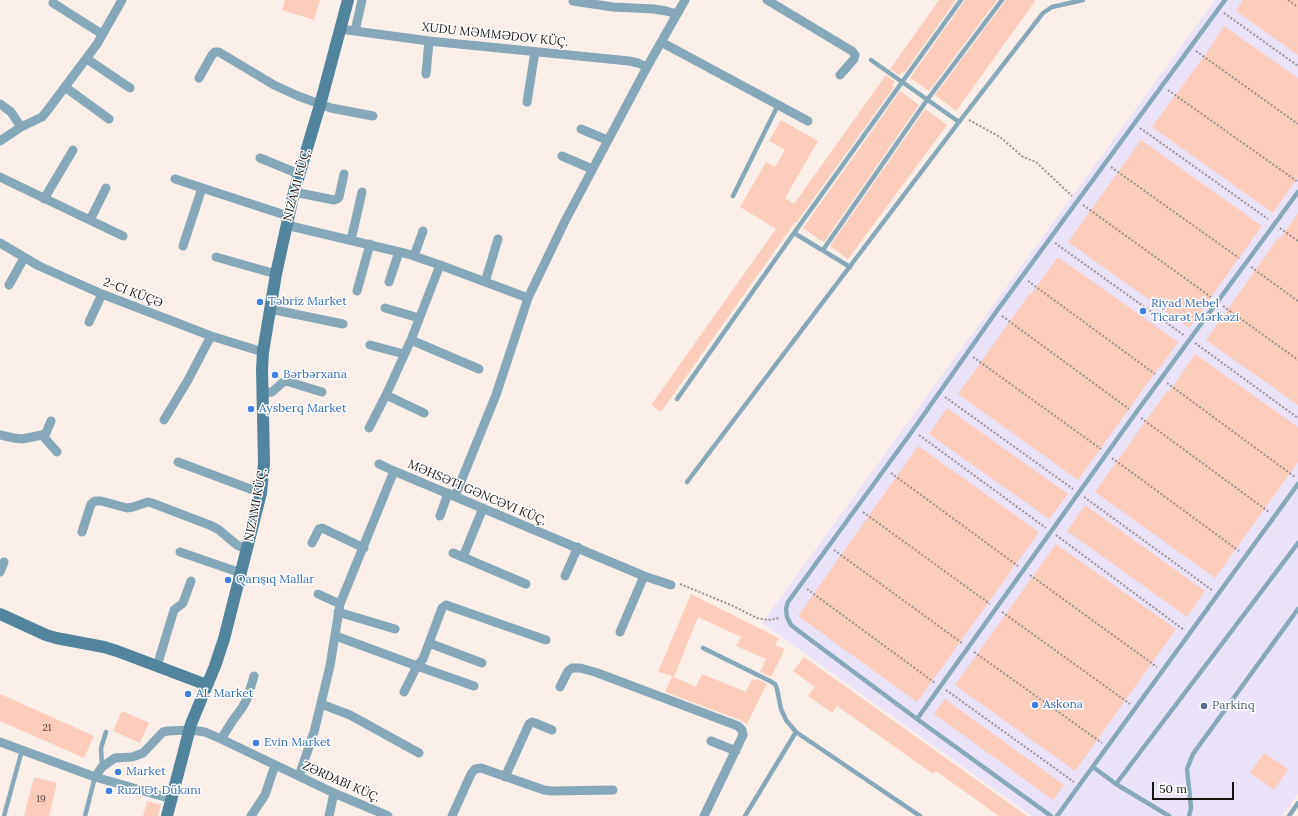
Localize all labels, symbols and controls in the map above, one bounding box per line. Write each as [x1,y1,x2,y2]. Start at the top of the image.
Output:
street label: XUDU MƏMMƏDOV KÜÇ. [421,20,569,50]
street label: NIZAMI KÜÇ. [280,147,314,223]
street label: 2-CI KÜÇƏ [101,275,165,311]
place label: Təbriz Market [268,295,347,309]
marker: Təbriz Market [255,297,265,307]
place label: Riyad Mebel Ticarət Mərkəzi [1151,297,1239,325]
marker: Riyad Mebel Ticarət Mərkəzi [1138,306,1148,316]
place label: Bərbərxana [283,368,347,382]
marker: Bərbərxana [270,370,280,380]
place label: Aysberq Market [259,402,347,416]
marker: Aysberq Market [246,404,256,414]
street label: MƏHSƏTI GƏNCƏVI KÜÇ. [406,457,548,529]
street label: NIZAMI KÜÇ. [242,467,270,543]
place label: Qarışıq Mallar [236,573,314,587]
marker: Qarışıq Mallar [223,575,233,585]
place label: AL Market [196,687,253,701]
marker: AL Market [183,689,193,699]
place label: Askona [1043,698,1083,712]
place label: Parkinq [1212,699,1255,713]
marker: Askona [1030,700,1040,710]
marker: Parkinq [1199,701,1209,711]
house number: 21 [42,722,52,734]
place label: Evin Market [264,736,331,750]
marker: Evin Market [251,738,261,748]
street label: ZƏRDABI KÜÇ. [300,758,382,806]
place label: Market [126,765,166,779]
marker: Market [113,767,123,777]
scale bar [1154,774,1236,800]
text: 50 m [1159,781,1187,796]
place label: Ruzi Ət Dükanı [117,784,201,798]
marker: Ruzi Ət Dükanı [104,786,114,796]
house number: 19 [36,793,46,805]

